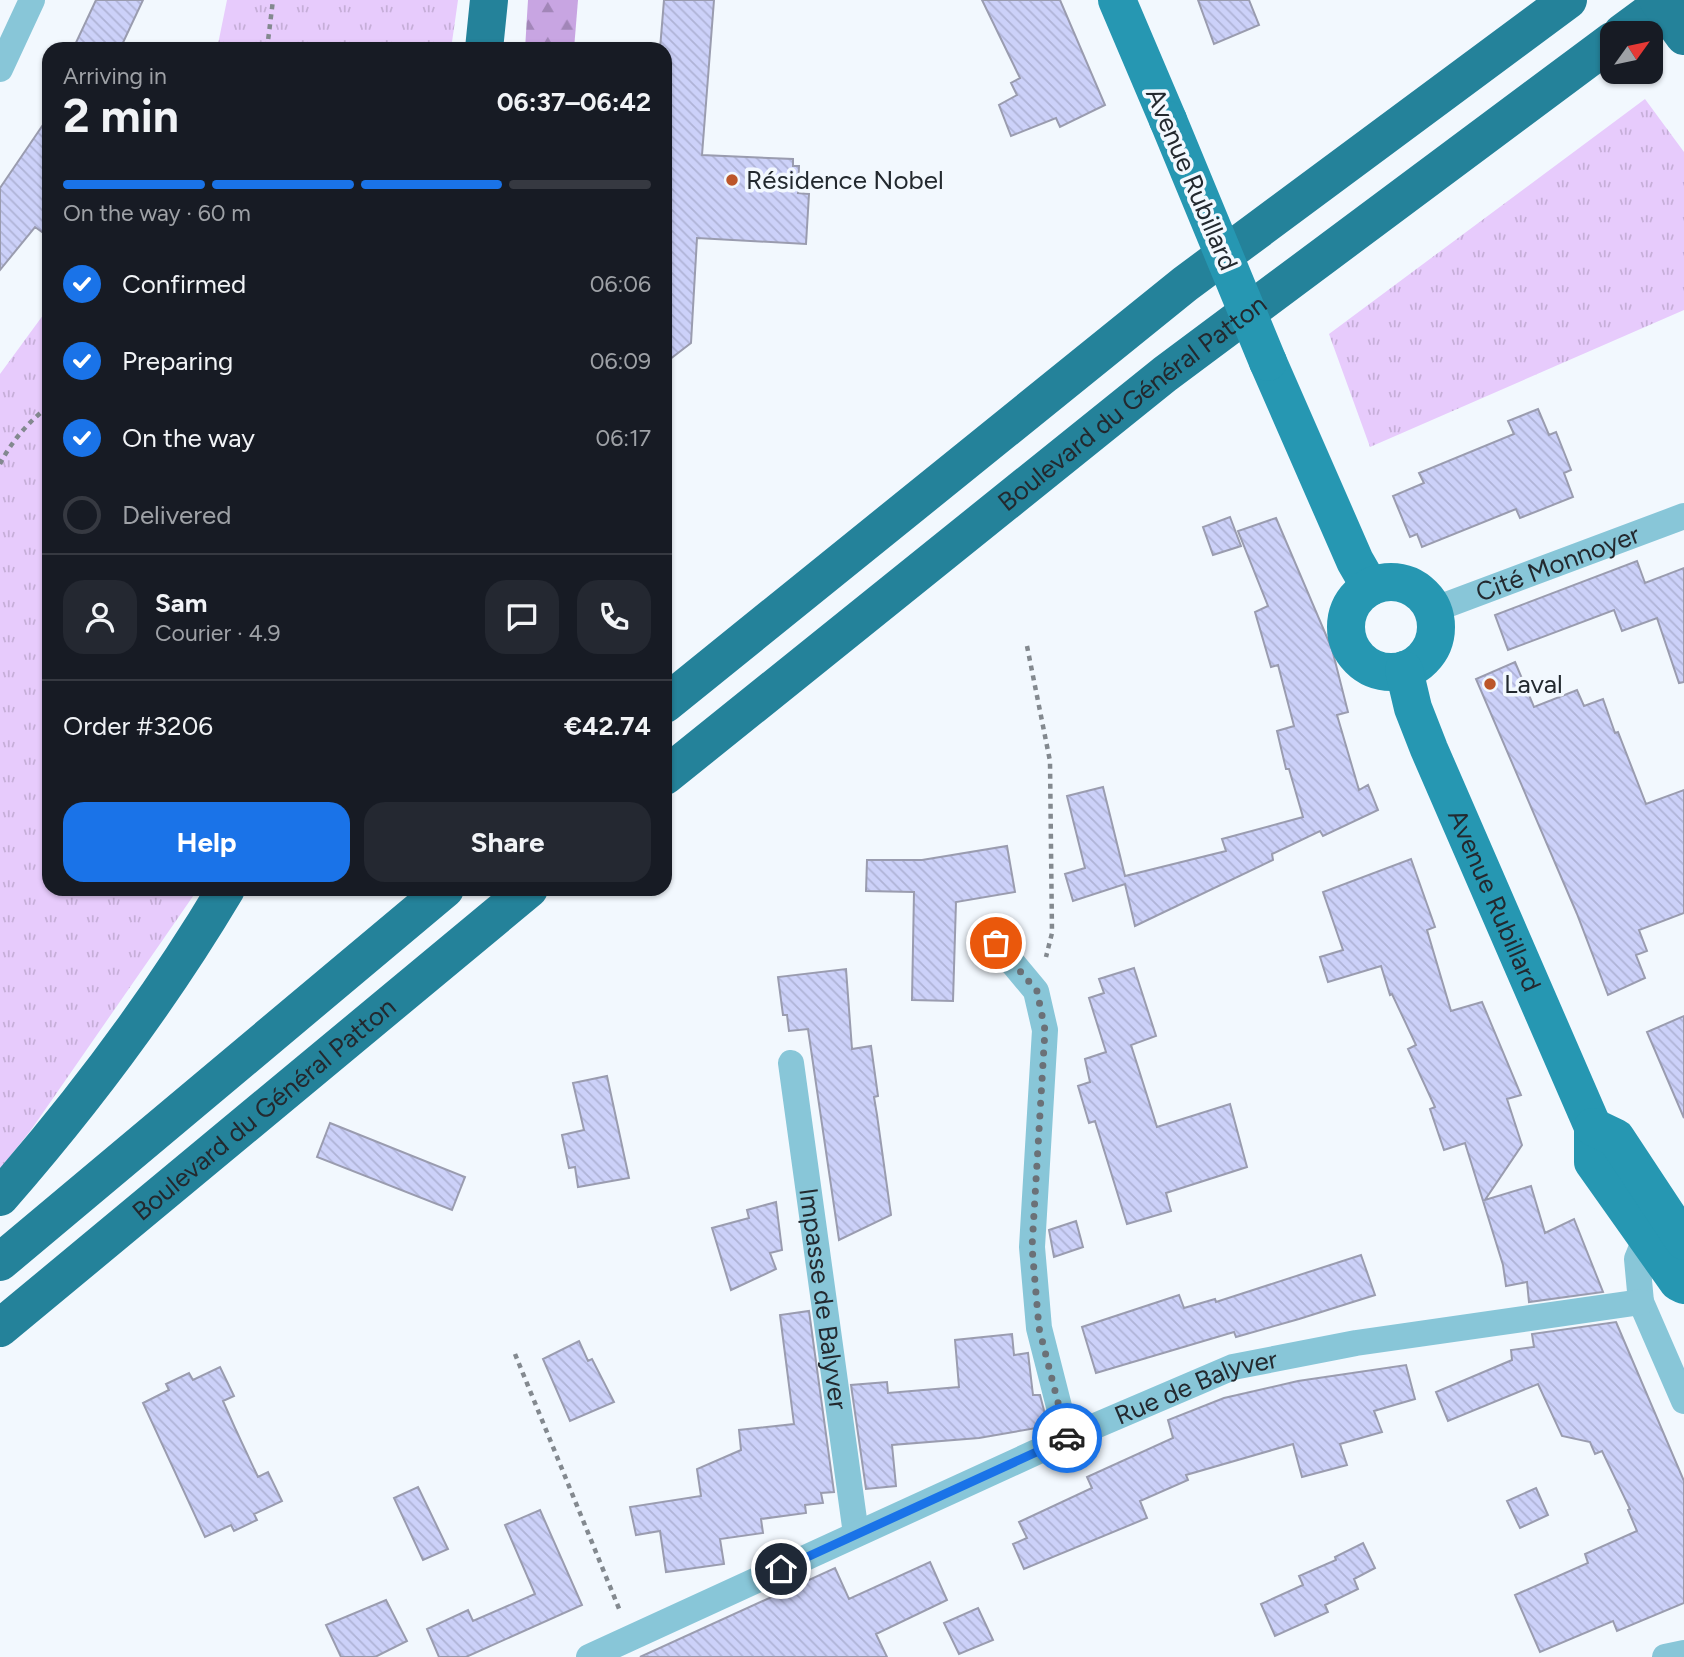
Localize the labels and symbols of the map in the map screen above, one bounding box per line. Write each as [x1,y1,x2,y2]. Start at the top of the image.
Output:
north arrow [1600,21,1662,84]
street label: Avenue Rubillard [1139,83,1245,275]
place label: Résidence Nobel [746,164,944,196]
marker: Résidence Nobel [724,172,740,188]
street label: Boulevard du Général Patton [991,288,1273,518]
street label: Cité Monnoyer [1471,518,1644,609]
place label: Laval [1504,668,1563,700]
marker: Laval [1482,676,1498,692]
street label: Avenue Rubillard [1441,804,1548,996]
pin [966,913,1026,973]
street label: Boulevard du Général Patton [126,990,402,1227]
street label: Impasse de Balyver [792,1186,855,1412]
street label: Rue de Balyver [1110,1343,1280,1432]
courier [1032,1403,1102,1473]
pin [751,1539,811,1599]

